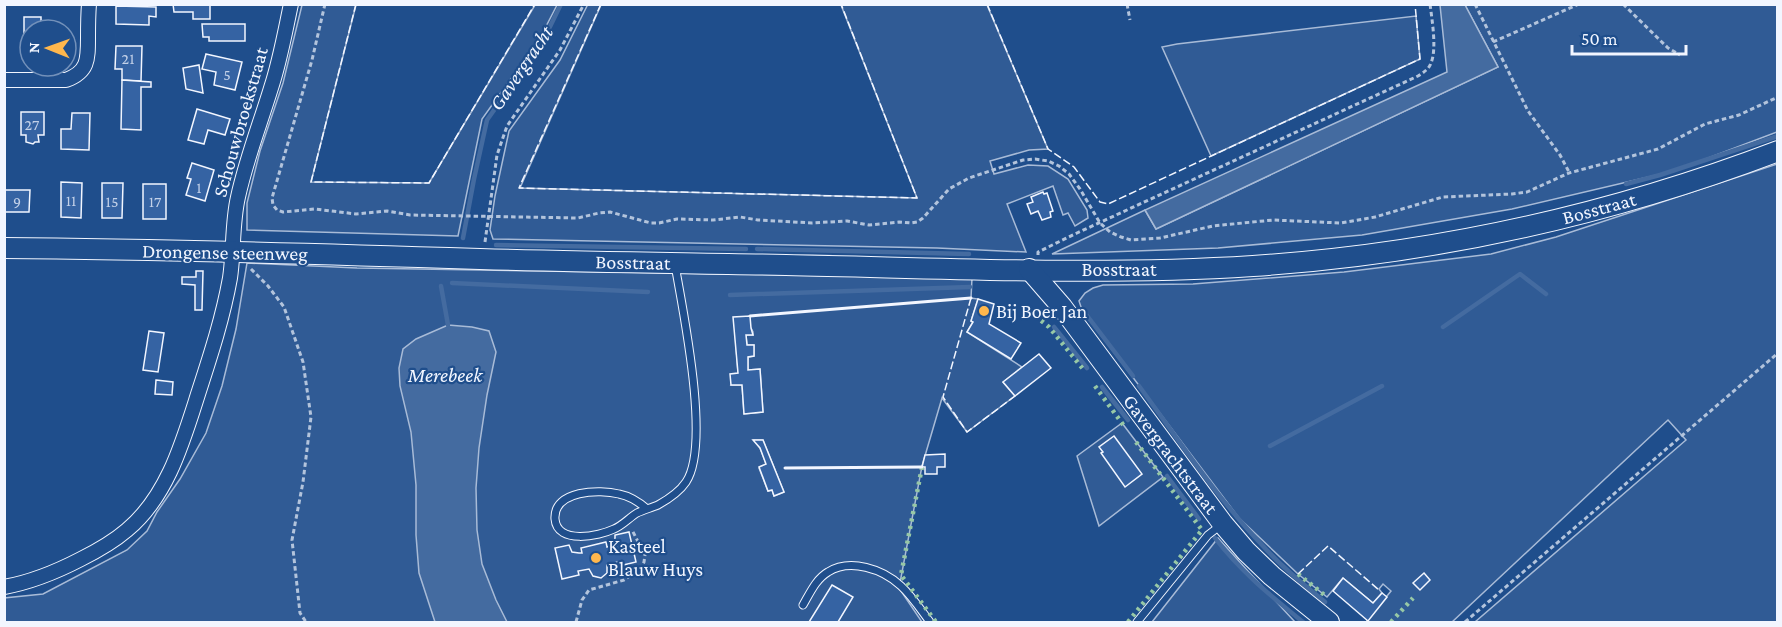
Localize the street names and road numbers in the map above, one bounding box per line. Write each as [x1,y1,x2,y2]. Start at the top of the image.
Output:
street label: Schouwbroekstraat [208,44,272,199]
street label: Bosstraat [1560,188,1638,228]
street label: Drongense steenweg [142,240,308,265]
street label: Bosstraat [595,250,671,274]
street label: Bosstraat [1081,258,1157,280]
street label: Gavergrachtstraat [1118,390,1223,519]

